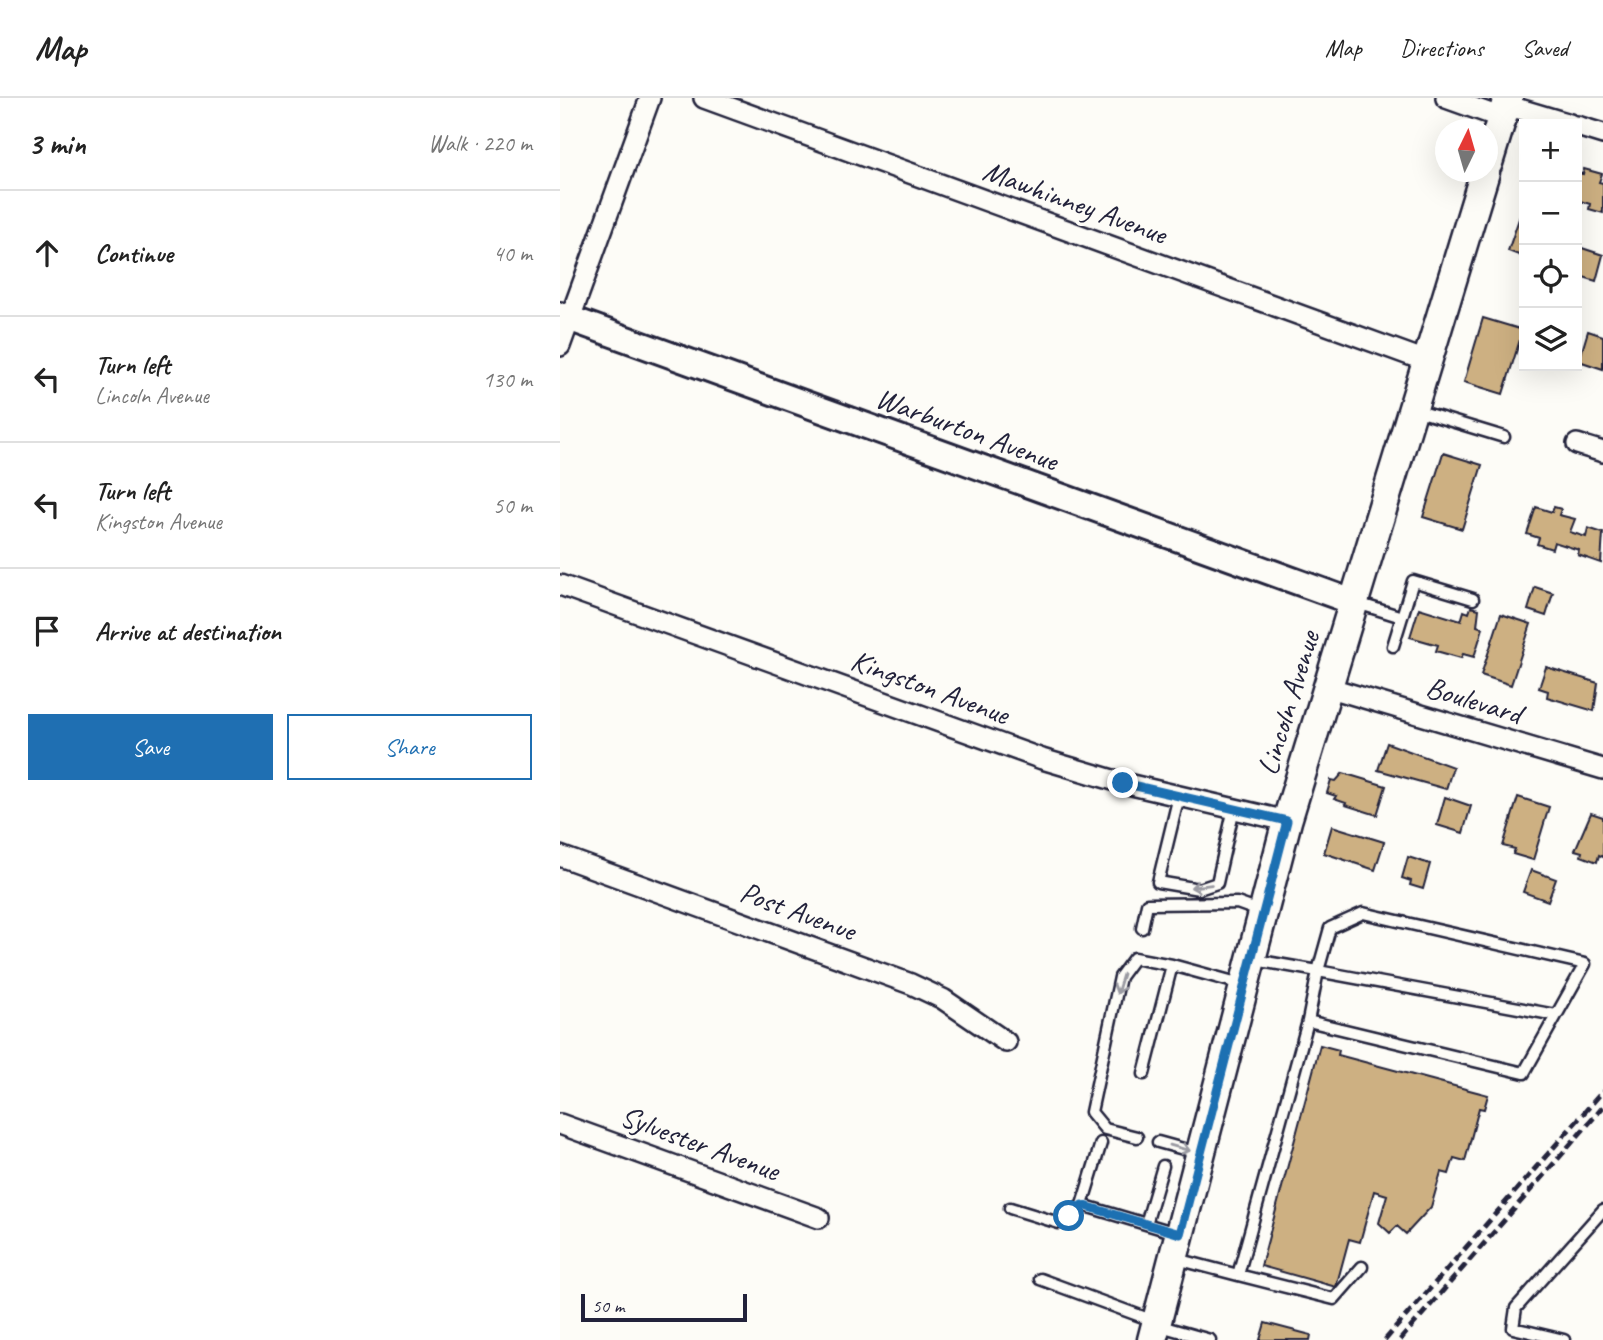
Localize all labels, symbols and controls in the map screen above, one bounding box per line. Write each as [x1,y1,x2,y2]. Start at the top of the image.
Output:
text: Map [35,27,86,69]
text: Map [1325,33,1362,63]
text: Directions [1400,33,1483,63]
text: Saved [1521,33,1568,63]
north arrow [1435,119,1498,182]
map controls [1519,119,1582,371]
button: + [1519,119,1582,182]
text: 3 min [28,125,85,163]
text: Walk · 220 m [428,129,532,158]
street label: Mawhinney Avenue [978,151,1174,254]
button: − [1519,182,1582,245]
icon: ahead [28,234,66,272]
text: Continue [95,237,173,270]
text: 40 m [493,239,532,268]
button: locate [1519,245,1582,308]
button: layers [1519,308,1582,371]
text: Turn left [95,348,170,381]
icon: left [28,360,66,398]
text: 130 m [483,365,532,394]
street label: Warburton Avenue [871,379,1065,480]
text: Lincoln Avenue [95,381,209,410]
text: Turn left [95,474,170,507]
icon: left [28,486,66,524]
text: 50 m [493,491,532,520]
text: Kingston Avenue [95,507,222,536]
icon: arrive [28,612,66,650]
text: Arrive at destination [95,615,281,648]
street label: Lincoln Avenue [1248,624,1328,779]
street label: Kingston Avenue [846,641,1016,734]
street label: Boulevard [1422,668,1530,734]
button: Save [28,714,273,780]
button: Share [287,714,532,780]
route end [1107,767,1138,798]
street label: Post Avenue [735,873,863,950]
one-way arrow [1191,880,1213,893]
one-way arrow [1113,972,1125,994]
street label: Sylvester Avenue [615,1097,787,1190]
one-way arrow [1168,1143,1190,1156]
route start [1053,1200,1084,1231]
scale bar [581,1291,747,1323]
text: 50 m [592,1294,624,1318]

